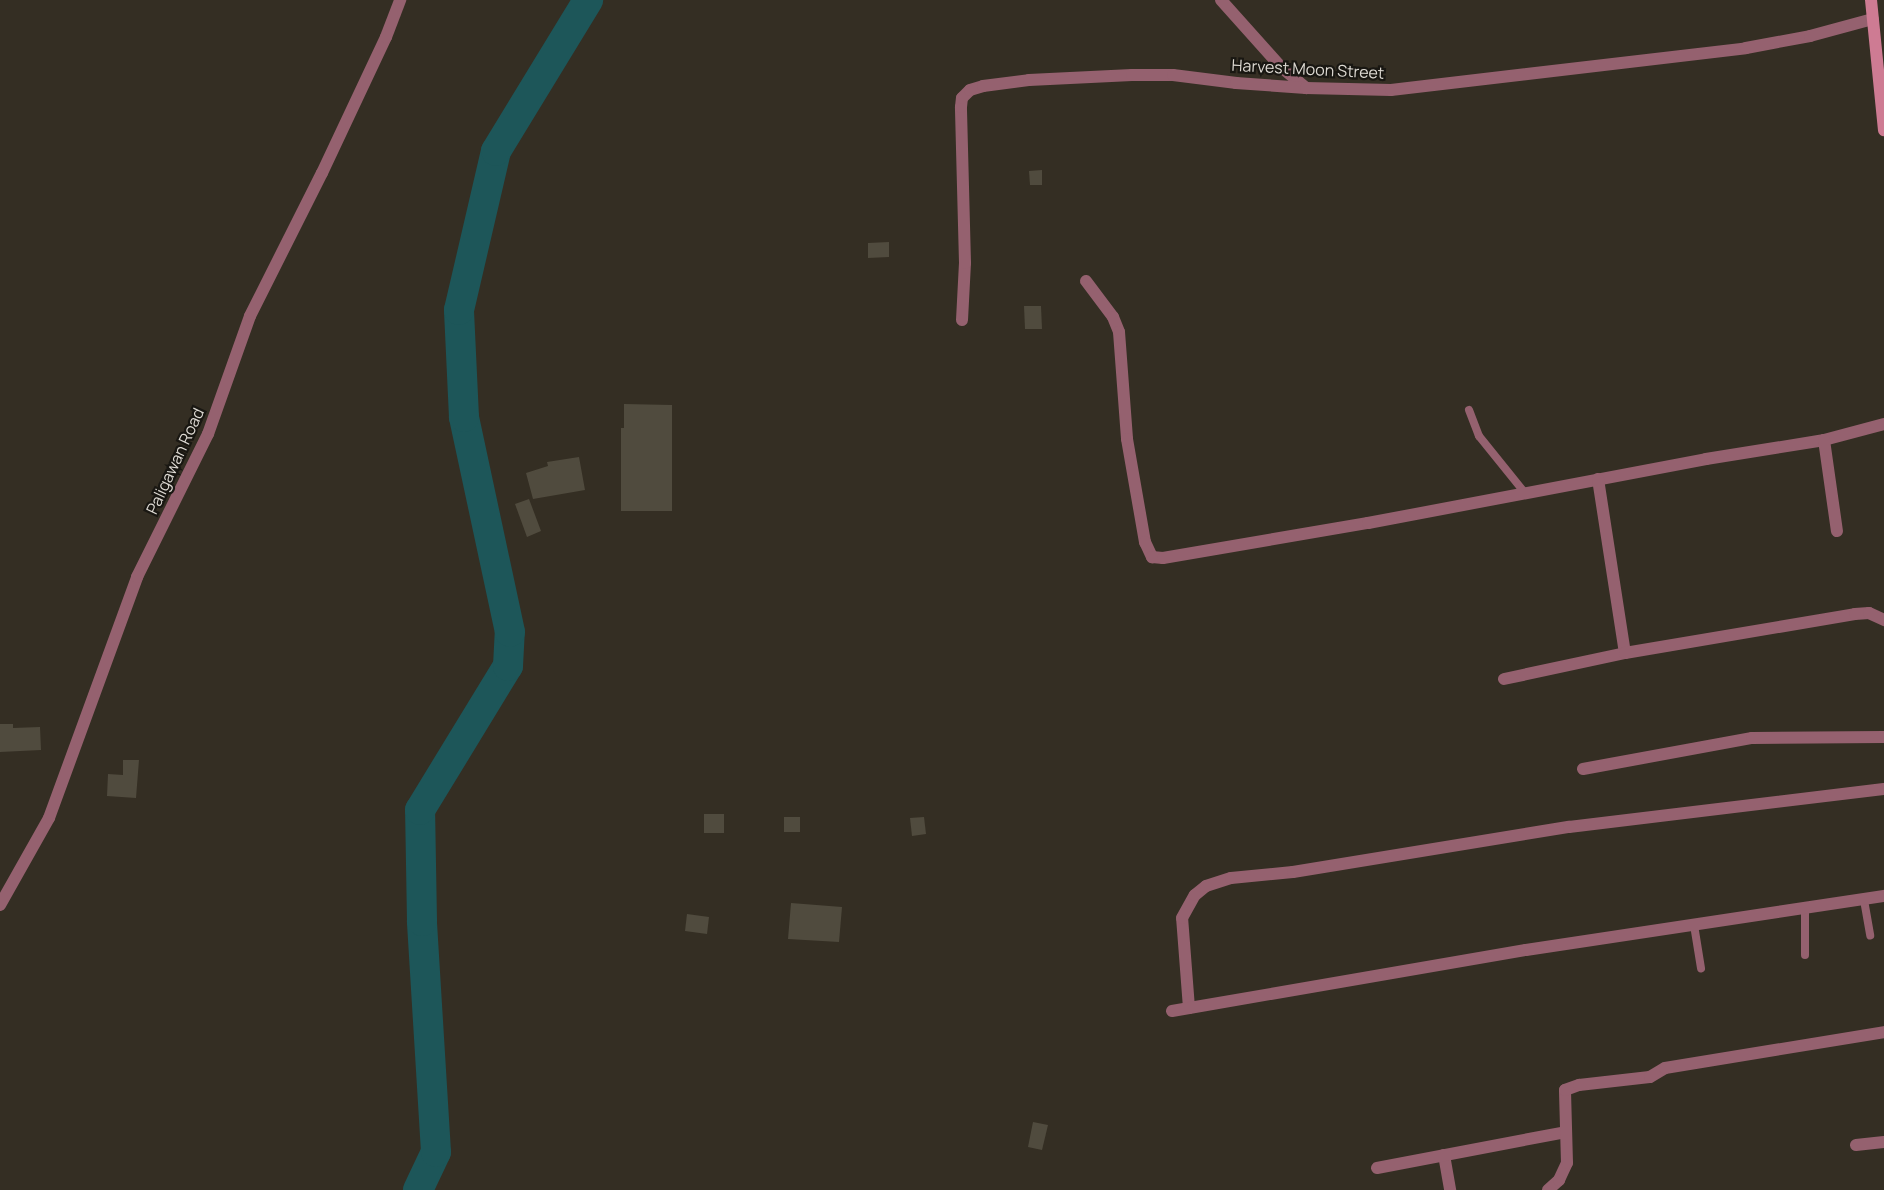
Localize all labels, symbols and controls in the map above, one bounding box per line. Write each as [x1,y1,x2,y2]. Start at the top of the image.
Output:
street label: Harvest Moon Street [1231,55,1385,83]
street label: Paligawan Road [142,405,208,517]

